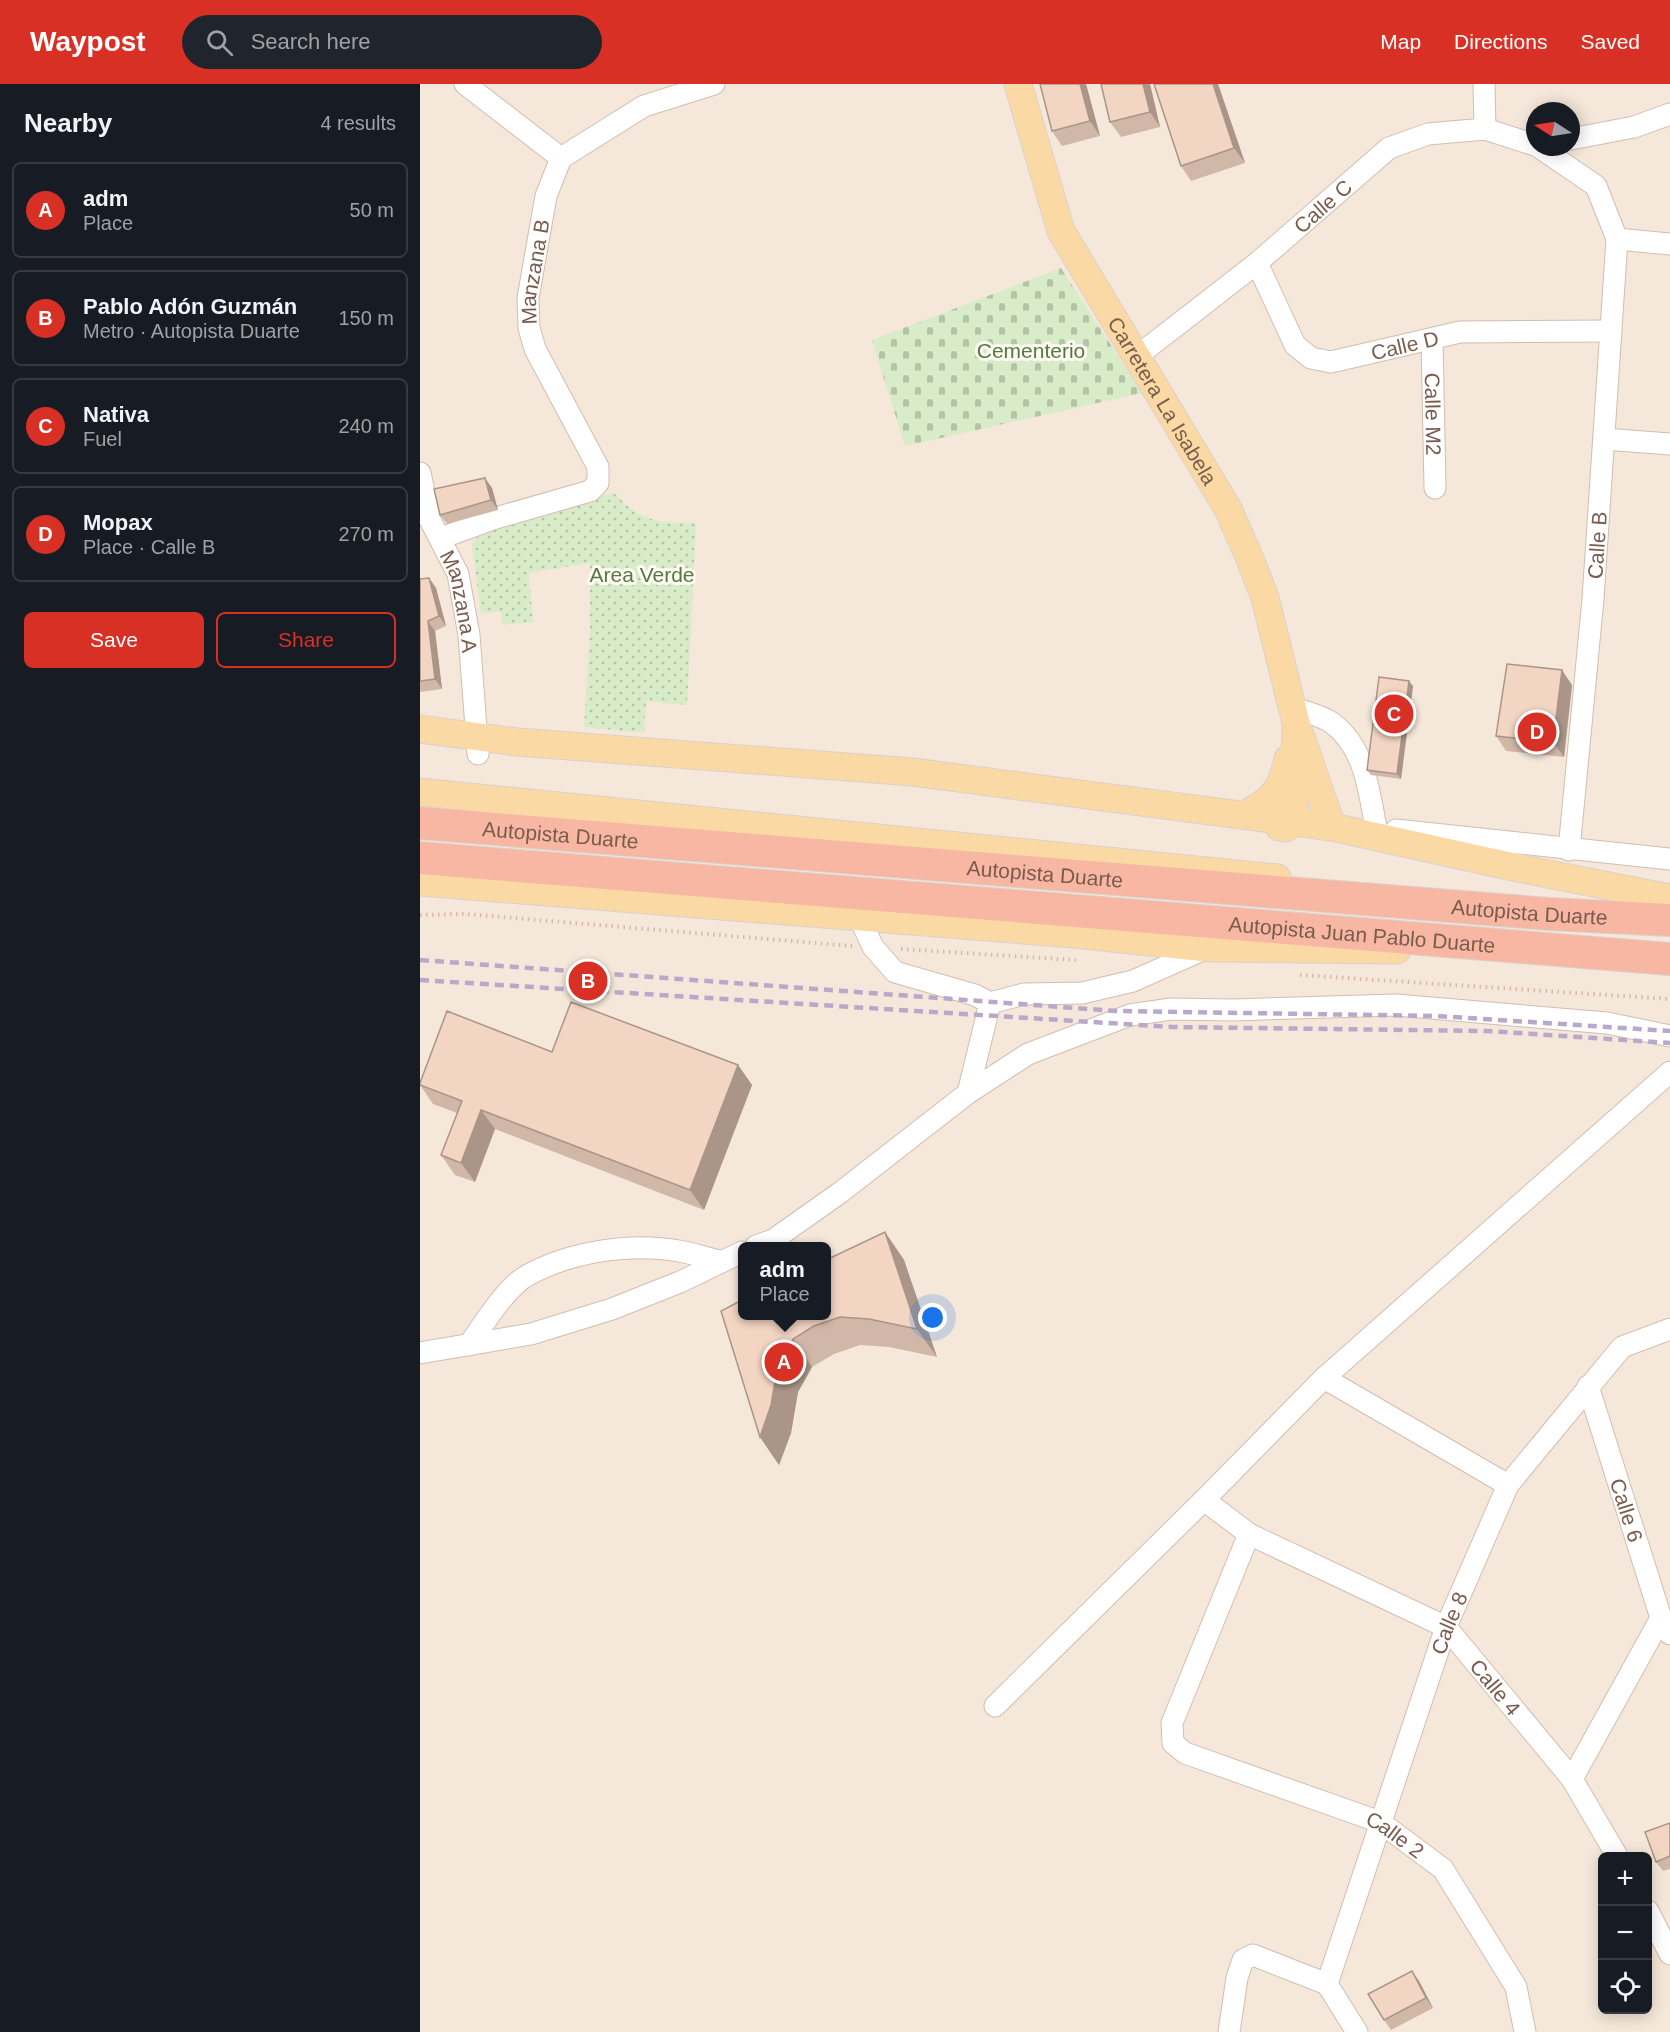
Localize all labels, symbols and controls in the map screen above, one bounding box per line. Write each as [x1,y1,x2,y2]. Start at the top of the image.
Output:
search box [182,15,602,69]
text: Waypost [30,26,146,57]
icon: search [203,26,236,59]
text: Search here [251,29,371,54]
text: Map [1380,30,1421,53]
text: Directions [1454,30,1547,53]
text: Saved [1580,30,1640,53]
north arrow [1526,102,1580,156]
text: Nearby [24,108,112,138]
text: 4 results [320,112,396,134]
street label: Calle C [1289,175,1356,237]
text: adm [83,186,128,211]
text: A [38,199,53,221]
text: 50 m [350,199,394,221]
text: Place [83,212,133,234]
street label: Manzana B [516,217,553,325]
text: Pablo Adón Guzmán [83,294,297,319]
text: B [38,307,53,329]
text: 150 m [338,307,394,329]
street label: Carretera La Isabela [1104,313,1222,489]
text: Metro · Autopista Duarte [83,320,300,342]
street label: Calle D [1368,326,1441,364]
park label: Cementerio [977,339,1085,362]
street label: Calle M2 [1421,372,1446,456]
text: Nativa [83,402,149,427]
text: C [38,415,53,437]
text: 240 m [338,415,394,437]
text: Fuel [83,428,122,450]
text: Mopax [83,510,153,535]
street label: Calle B [1583,511,1610,580]
text: D [38,523,53,545]
text: 270 m [338,523,394,545]
text: Place · Calle B [83,536,215,558]
street label: Manzana A [436,546,482,654]
park label: Area Verde [589,563,695,586]
button: Save [24,612,204,668]
button: Share [216,612,396,668]
pin: C [1374,692,1414,736]
pin: D [1518,710,1556,754]
street label: Autopista Duarte [482,817,639,852]
street label: Autopista Duarte [966,856,1124,891]
street label: Autopista Duarte [1450,895,1608,928]
street label: Autopista Juan Pablo Duarte [1228,912,1496,956]
pin: B [568,958,608,1004]
popup [738,1242,831,1320]
text: adm [759,1257,805,1282]
text: Place [759,1283,810,1305]
your location [918,1303,947,1332]
pin: A [764,1340,804,1384]
street label: Calle 6 [1606,1475,1648,1545]
street label: Calle 8 [1426,1588,1472,1657]
street label: Calle 4 [1466,1654,1526,1720]
street label: Calle 2 [1364,1807,1429,1862]
map controls [1598,1852,1652,2014]
button: + [1598,1852,1652,1906]
button: − [1598,1906,1652,1960]
button: locate [1598,1960,1652,2014]

